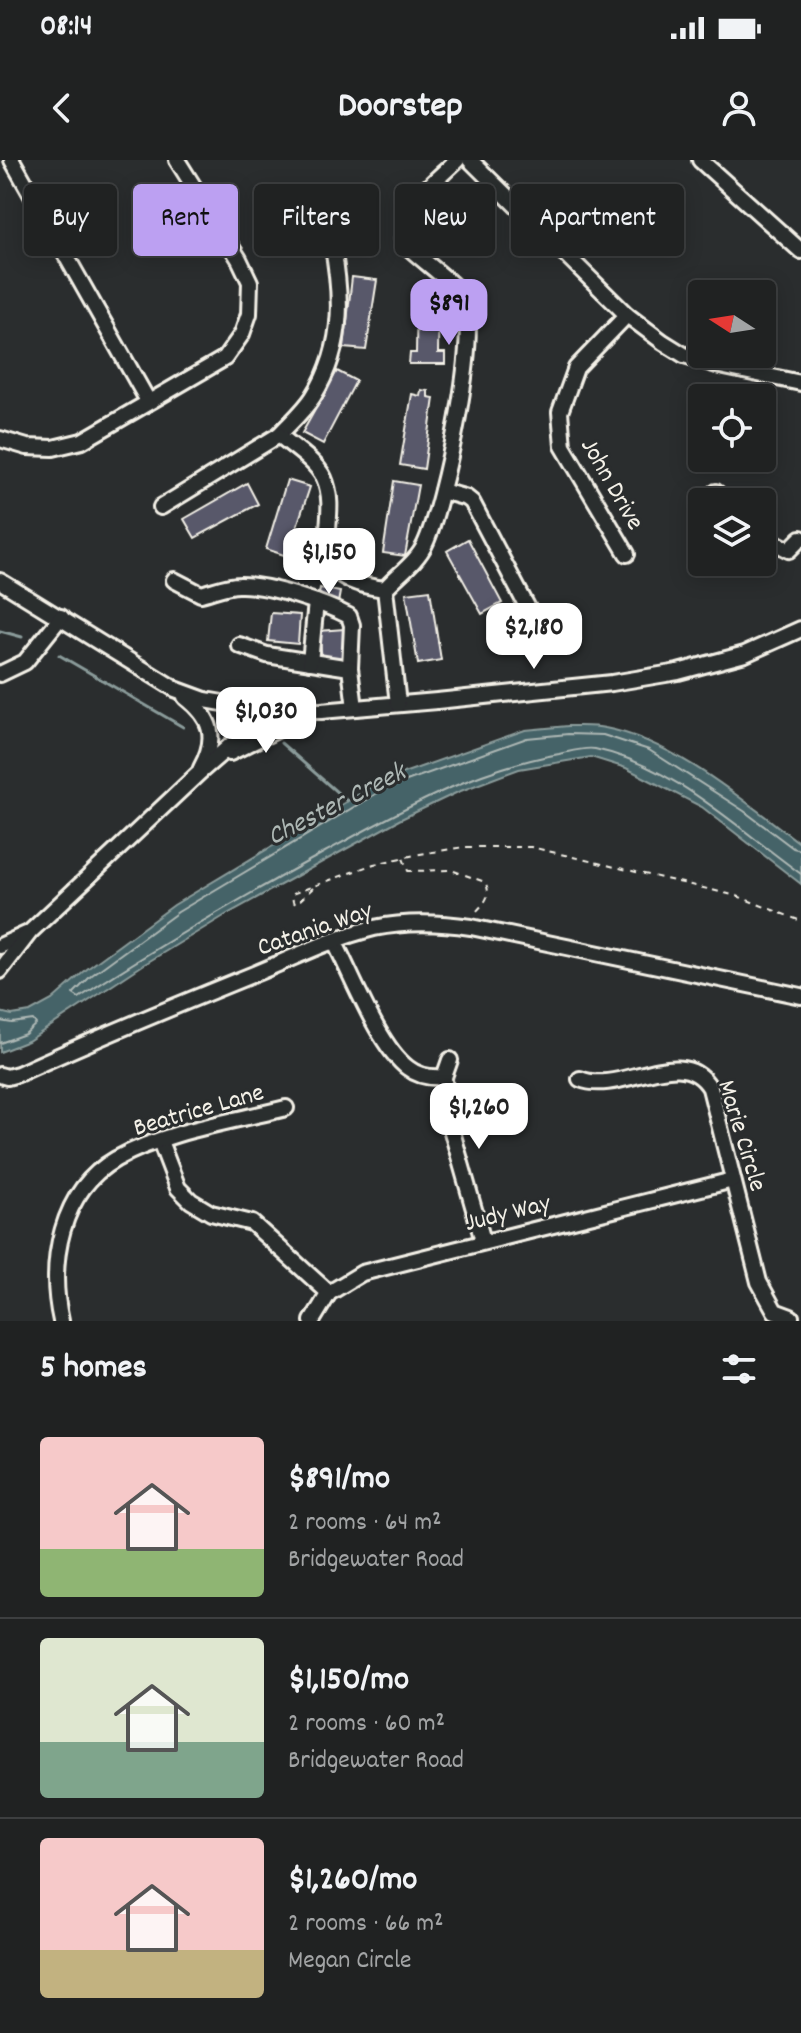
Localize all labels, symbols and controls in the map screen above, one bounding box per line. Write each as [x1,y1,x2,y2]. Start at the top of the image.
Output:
text: 08:14 [40,7,92,50]
text: Doorstep [338,82,463,134]
icon: back [40,86,84,130]
icon: person [717,86,761,130]
chip: Buy [24,184,117,256]
chip: Rent [133,184,238,256]
chip: Filters [254,184,379,256]
chip: New [395,184,495,256]
chip: Apartment [511,184,684,256]
pin: $891 [402,279,496,347]
north arrow [688,280,776,368]
map controls [688,280,776,576]
text: $891 [428,286,470,323]
button: locate [688,384,776,472]
street label: John Drive [570,432,652,538]
button: layers [688,488,776,576]
pin: $1,150 [264,528,394,596]
text: $1,150 [301,535,357,572]
pin: $2,180 [469,603,599,671]
text: $2,180 [504,610,564,647]
pin: $1,030 [201,687,331,755]
text: $1,030 [234,694,298,731]
water label: Chester Creek [261,753,416,858]
street label: Catania Way [253,893,378,967]
street label: Beatrice Lane [129,1075,269,1148]
street label: Marie Circle [706,1076,775,1196]
pin: $1,260 [414,1083,544,1151]
text: $1,260 [448,1090,510,1127]
street label: Judy Way [461,1186,555,1243]
text: 5 homes [40,1345,147,1394]
icon: filters [717,1347,761,1391]
text: $891/mo [288,1456,390,1505]
icon: home [104,1469,200,1565]
text: 2 rooms · 64 m² [288,1505,442,1542]
text: Bridgewater Road [288,1542,464,1579]
text: $1,150/mo [288,1657,409,1706]
icon: home [104,1670,200,1766]
text: 2 rooms · 60 m² [288,1706,445,1743]
text: Bridgewater Road [288,1743,464,1780]
text: $1,260/mo [288,1857,417,1906]
icon: home [104,1870,200,1966]
text: 2 rooms · 66 m² [288,1906,444,1943]
text: Megan Circle [288,1943,412,1980]

